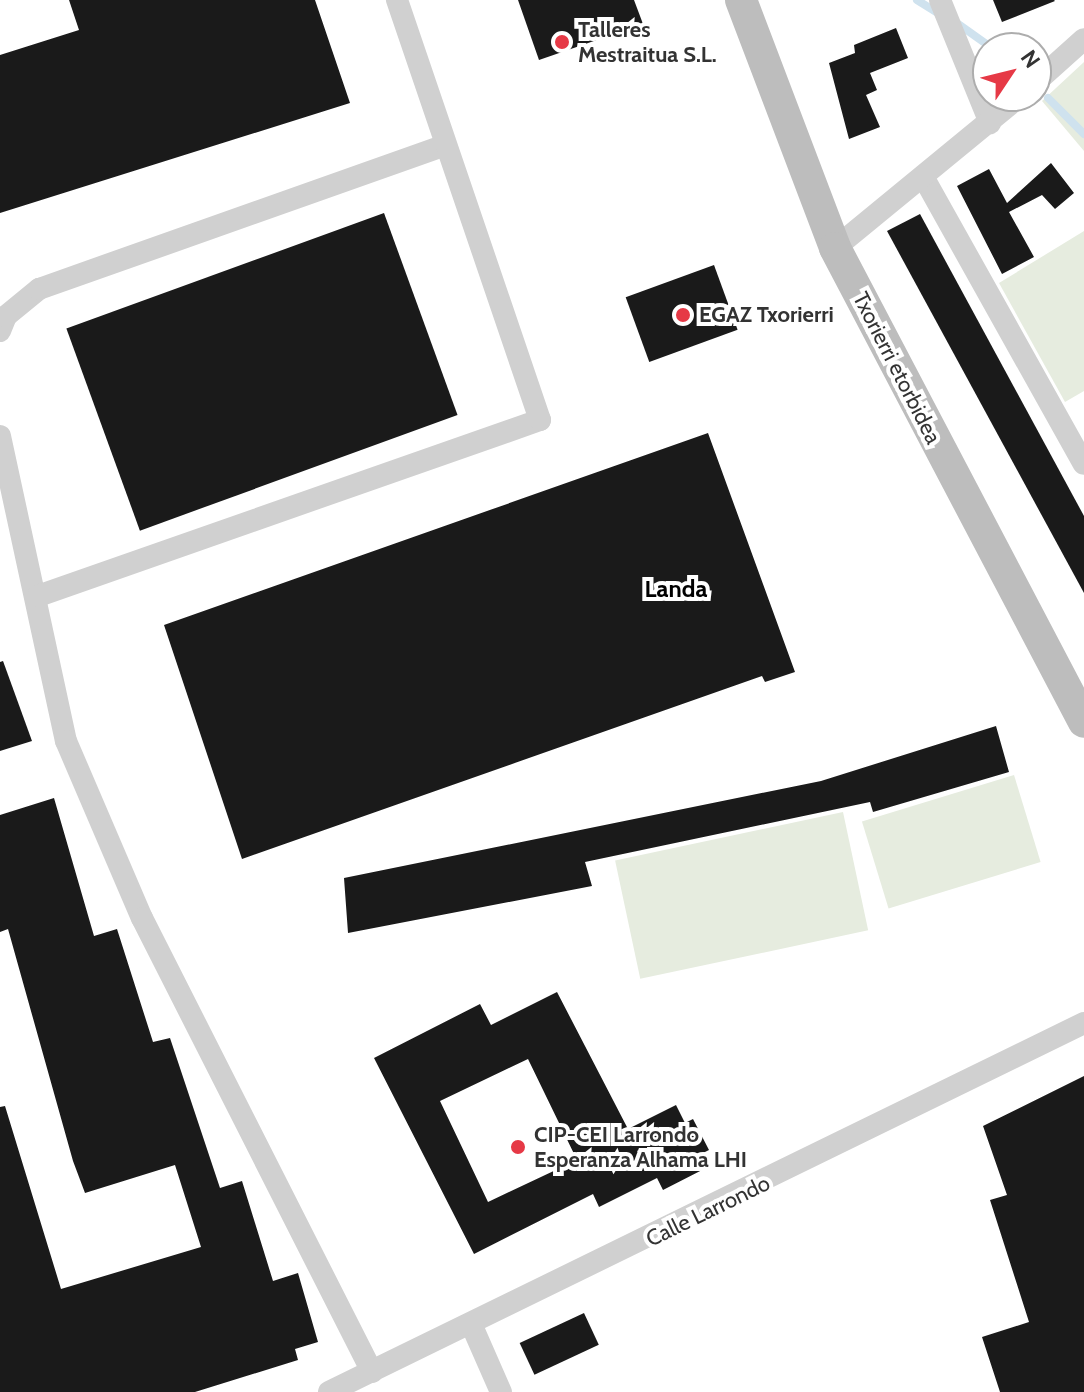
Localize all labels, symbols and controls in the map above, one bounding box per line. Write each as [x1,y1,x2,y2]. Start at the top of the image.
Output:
place label: Talleres Mestraitua S.L. [578,16,717,68]
north arrow [972,32,1052,112]
marker: Talleres Mestraitua S.L. [553,33,571,51]
text: N [1015,45,1046,73]
street label: Txorierri etorbidea [847,288,947,448]
place label: EGAZ Txorierri [699,302,834,328]
marker: EGAZ Txorierri [674,306,692,324]
district label: Landa [645,575,707,603]
place label: CIP-CEI Larrondo Esperanza Alhama LHI [534,1121,747,1172]
marker: CIP-CEI Larrondo Esperanza Alhama LHI [509,1138,527,1156]
street label: Calle Larrondo [642,1170,774,1252]

